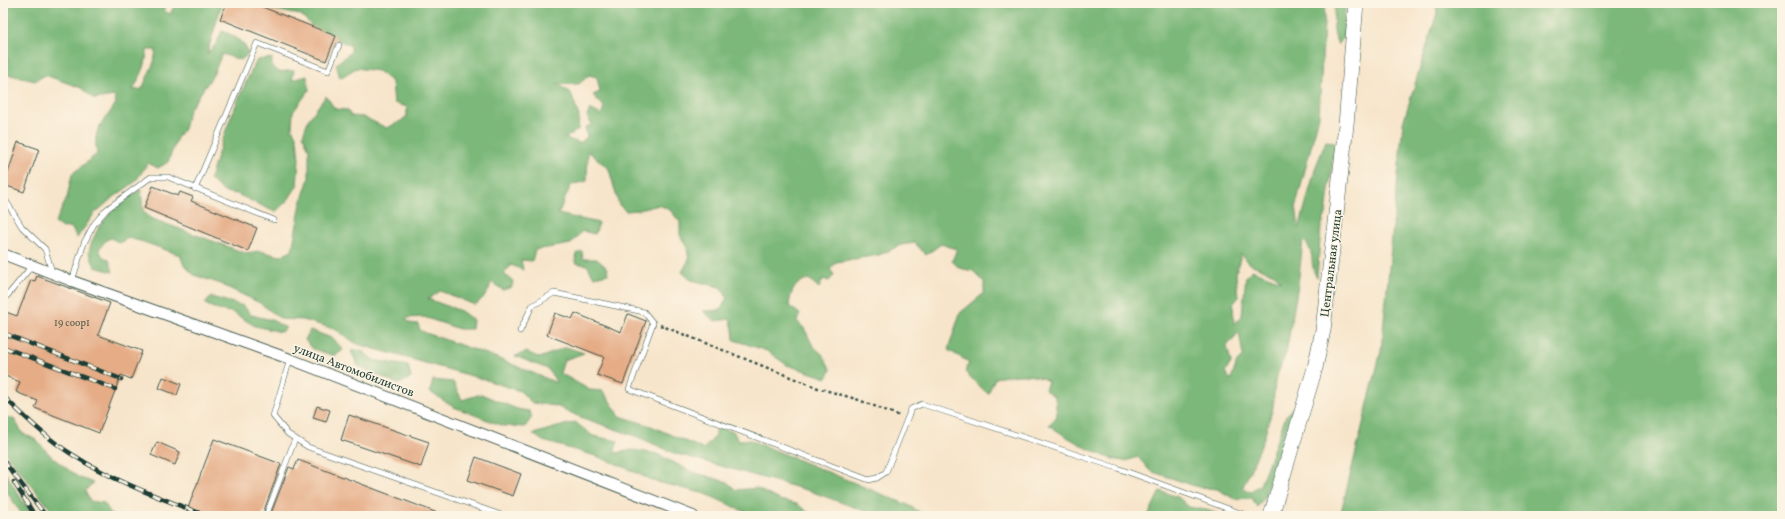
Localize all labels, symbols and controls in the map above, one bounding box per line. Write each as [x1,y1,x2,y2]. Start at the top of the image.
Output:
street label: Центральная улица [1317,208,1347,318]
house number: 19 соор1 [54,316,90,330]
street label: улица Автомобилистов [291,340,416,401]

